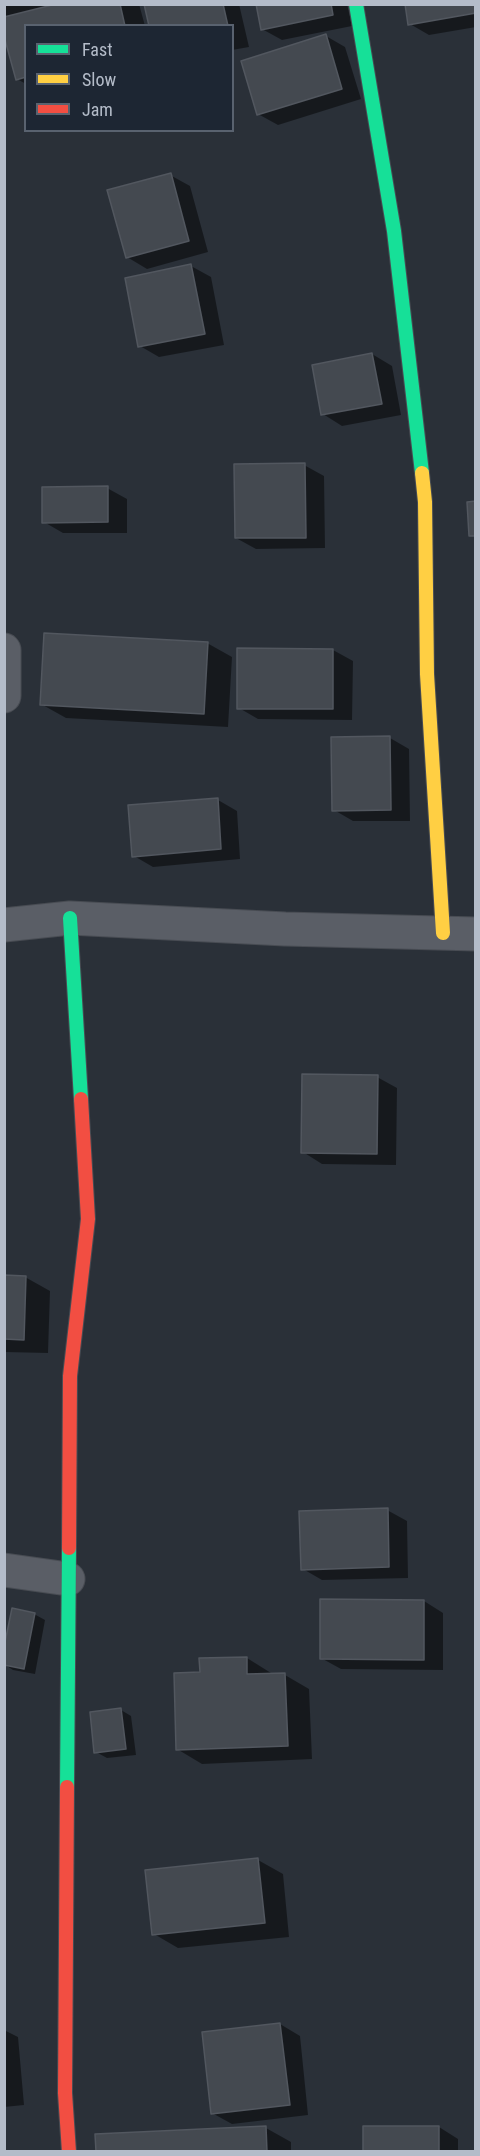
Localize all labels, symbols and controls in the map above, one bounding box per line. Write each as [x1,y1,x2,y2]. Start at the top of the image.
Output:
legend [24,24,234,132]
text: Fast [82,39,113,60]
text: Slow [82,69,116,90]
text: Jam [82,99,113,120]

